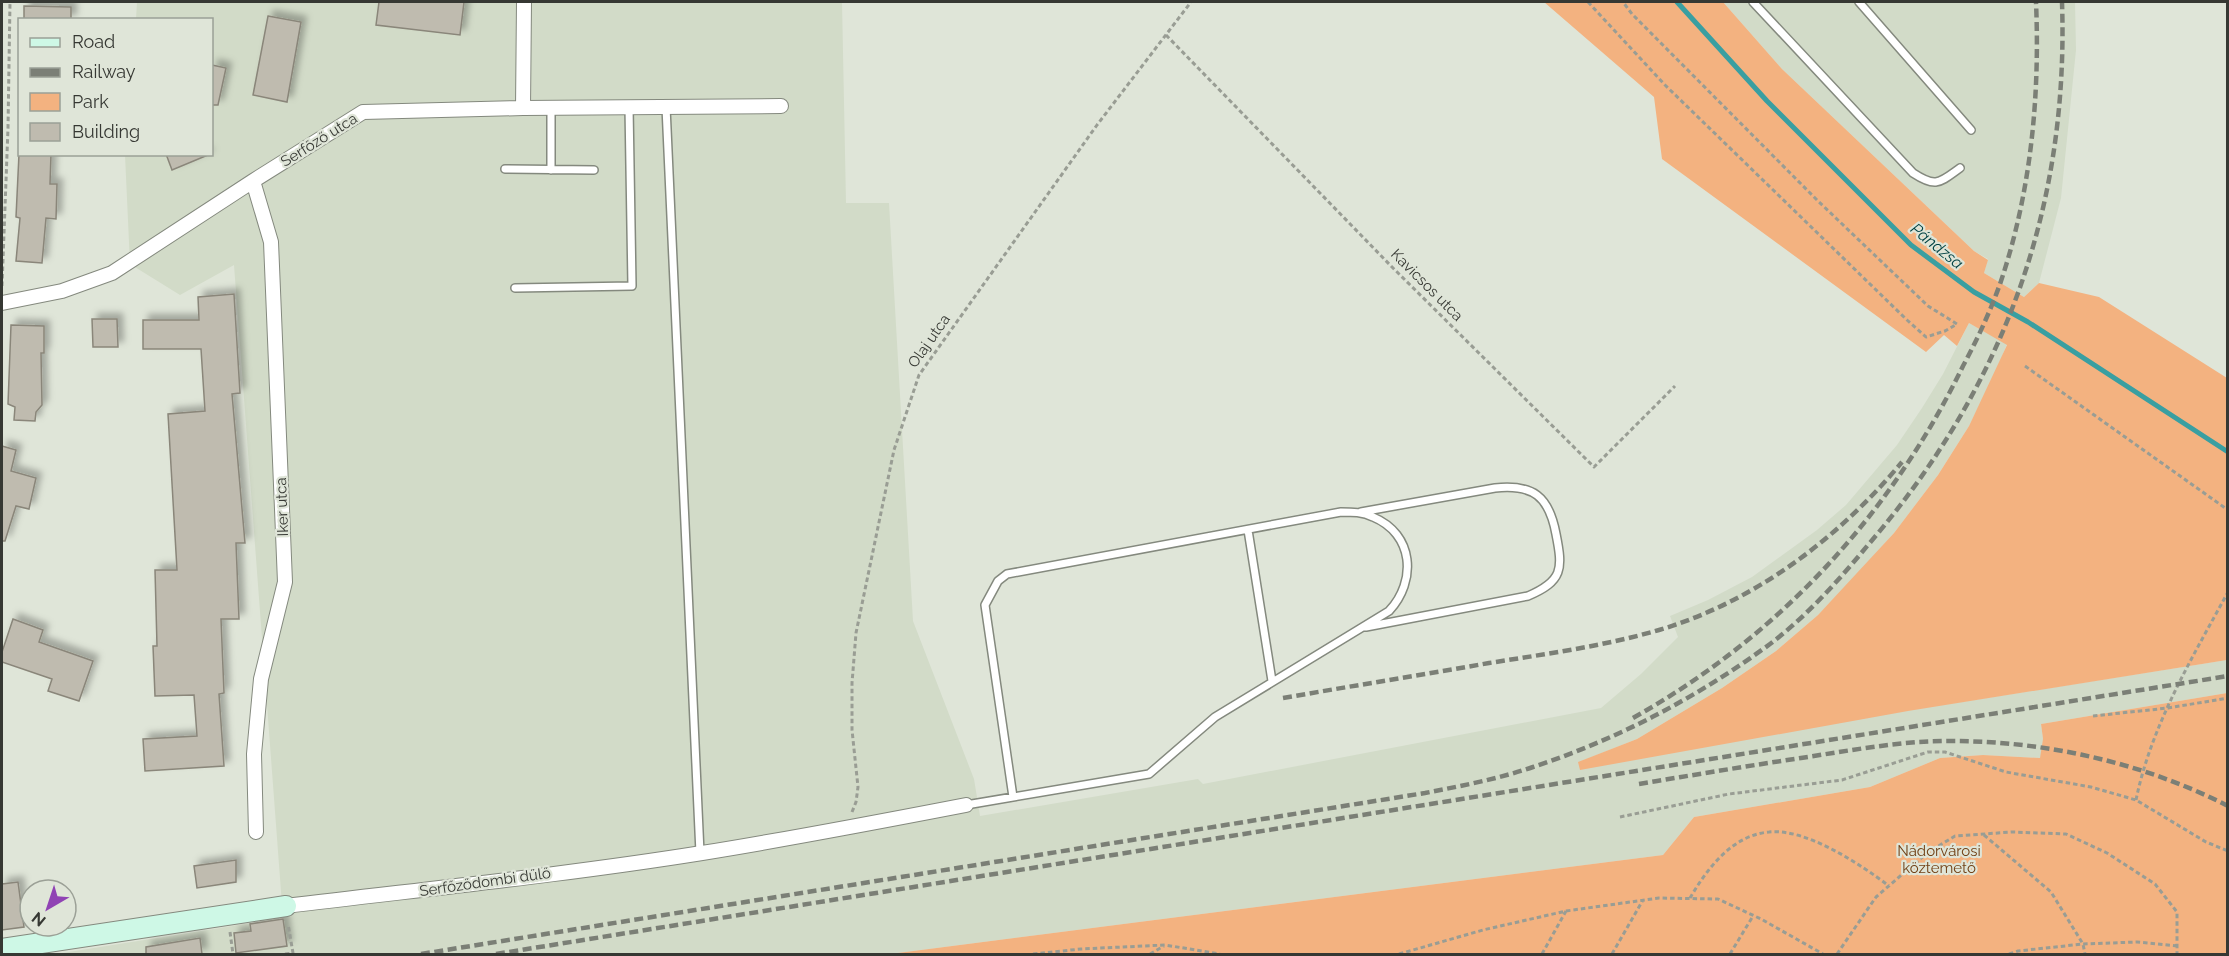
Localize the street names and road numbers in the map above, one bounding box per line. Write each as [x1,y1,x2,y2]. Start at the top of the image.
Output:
street label: Serfőző utca [277,109,361,171]
street label: Kavicsos utca [1387,245,1467,325]
street label: Olaj utca [904,311,954,371]
street label: Iker utca [272,477,292,537]
street label: Serfőződombi dűlő [418,864,552,900]

